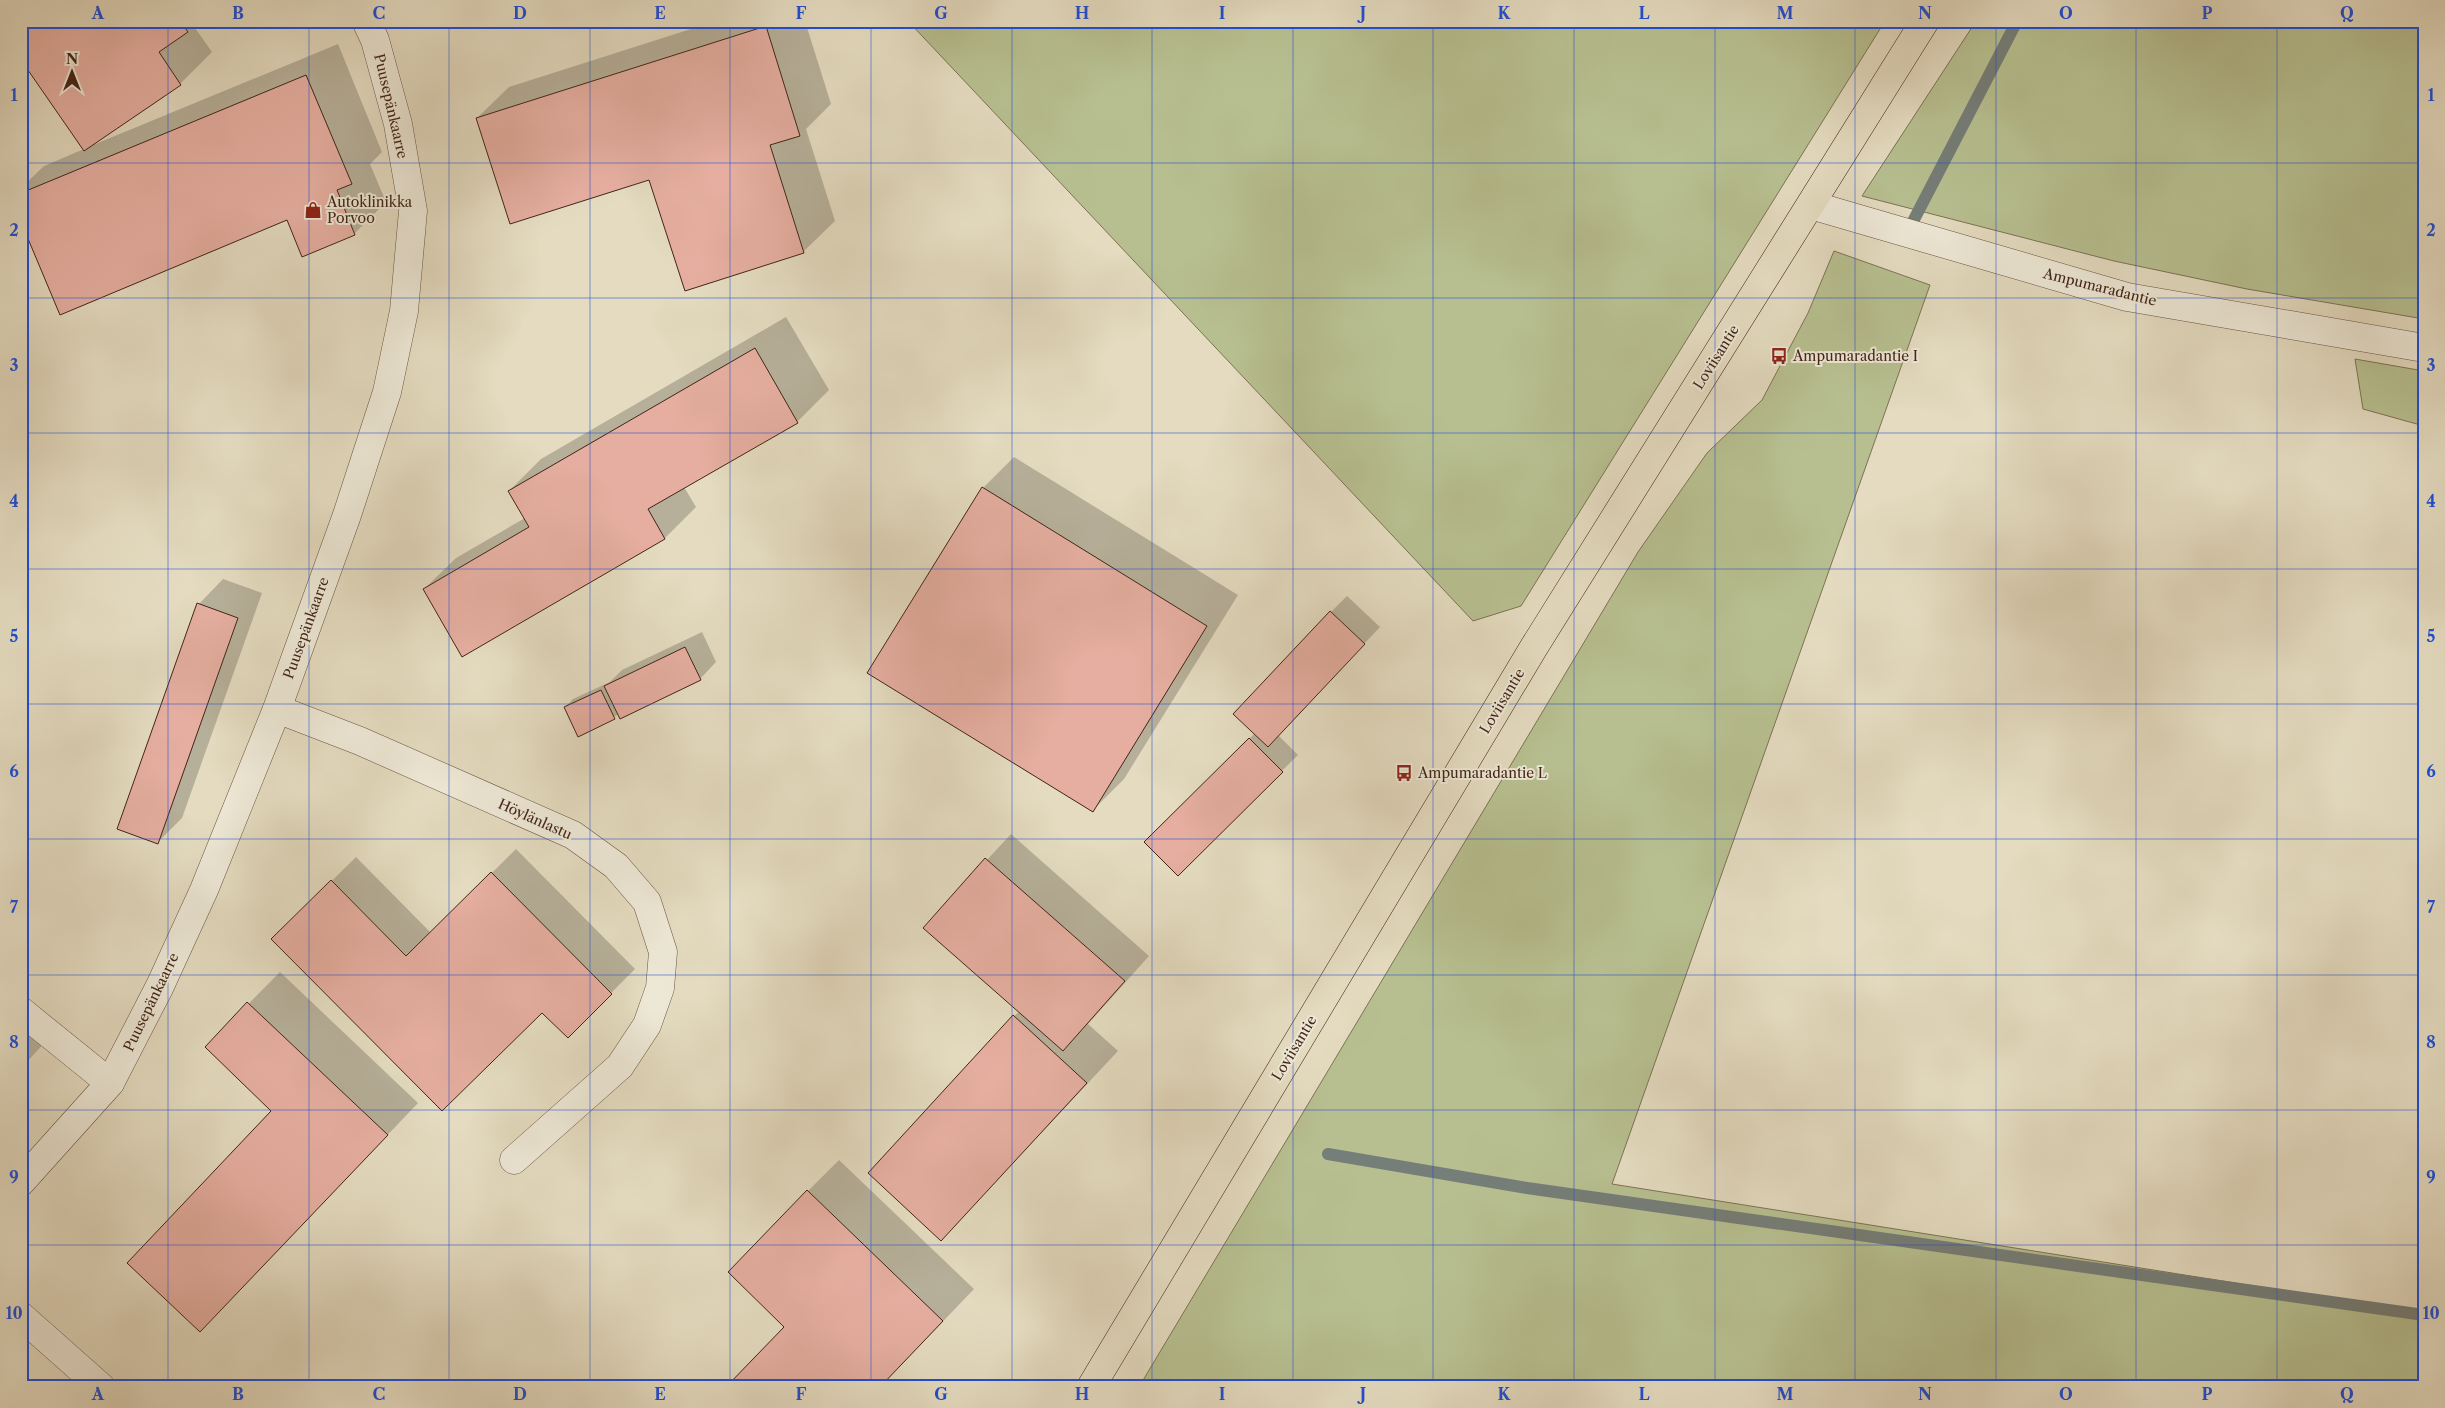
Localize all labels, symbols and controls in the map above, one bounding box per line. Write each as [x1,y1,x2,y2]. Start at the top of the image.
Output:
text: A [91,3,105,23]
text: B [232,3,244,23]
text: C [373,3,385,23]
text: D [513,3,527,23]
text: E [654,3,666,23]
text: F [796,3,807,23]
text: G [934,3,948,23]
text: H [1075,3,1089,23]
text: I [1219,3,1226,23]
text: J [1357,3,1366,23]
text: K [1498,3,1512,23]
text: L [1638,3,1650,23]
text: M [1777,3,1794,23]
text: N [1918,3,1932,23]
text: O [2059,3,2073,23]
text: P [2202,3,2213,23]
text: Q [2340,3,2354,23]
north arrow [48,48,98,98]
text: N [66,50,78,68]
street label: Puusepänkaarre [370,52,412,160]
text: 1 [10,85,18,105]
text: 1 [2427,85,2435,105]
place label: Autoklinikka Porvoo [326,193,413,227]
shop icon: Autoklinikka Porvoo [303,200,323,220]
text: 2 [9,220,19,240]
text: 2 [2426,220,2436,240]
street label: Ampumaradantie [2041,264,2159,310]
street label: Loviisantie [1689,321,1743,393]
bus stop icon: Ampumaradantie I [1769,346,1789,366]
place label: Ampumaradantie I [1792,347,1918,365]
text: 3 [9,355,19,375]
text: 3 [2426,355,2436,375]
text: 4 [9,491,19,511]
text: 4 [2426,491,2436,511]
street label: Puusepänkaarre [279,574,333,681]
text: 5 [10,626,19,646]
text: 5 [2427,626,2436,646]
street label: Loviisantie [1476,665,1529,737]
text: 6 [9,761,19,781]
text: 6 [2426,761,2436,781]
bus stop icon: Ampumaradantie L [1394,763,1414,783]
place label: Ampumaradantie L [1417,764,1547,782]
street label: Höylänlastu [495,795,575,843]
text: 7 [10,897,19,917]
text: 7 [2427,897,2436,917]
street label: Puusepänkaarre [119,950,183,1054]
street label: Loviisantie [1268,1012,1321,1084]
text: 8 [9,1032,19,1052]
text: 8 [2426,1032,2436,1052]
text: 9 [9,1167,19,1187]
text: 9 [2426,1167,2436,1187]
text: 10 [5,1303,23,1323]
text: 10 [2422,1303,2440,1323]
text: A [91,1384,105,1404]
text: B [232,1384,244,1404]
text: C [373,1384,385,1404]
text: D [513,1384,527,1404]
text: E [654,1384,666,1404]
text: F [796,1384,807,1404]
text: G [934,1384,948,1404]
text: H [1075,1384,1089,1404]
text: I [1219,1384,1226,1404]
text: J [1357,1384,1366,1404]
text: K [1498,1384,1512,1404]
text: L [1638,1384,1650,1404]
text: M [1777,1384,1794,1404]
text: N [1918,1384,1932,1404]
text: O [2059,1384,2073,1404]
text: P [2202,1384,2213,1404]
text: Q [2340,1384,2354,1404]

